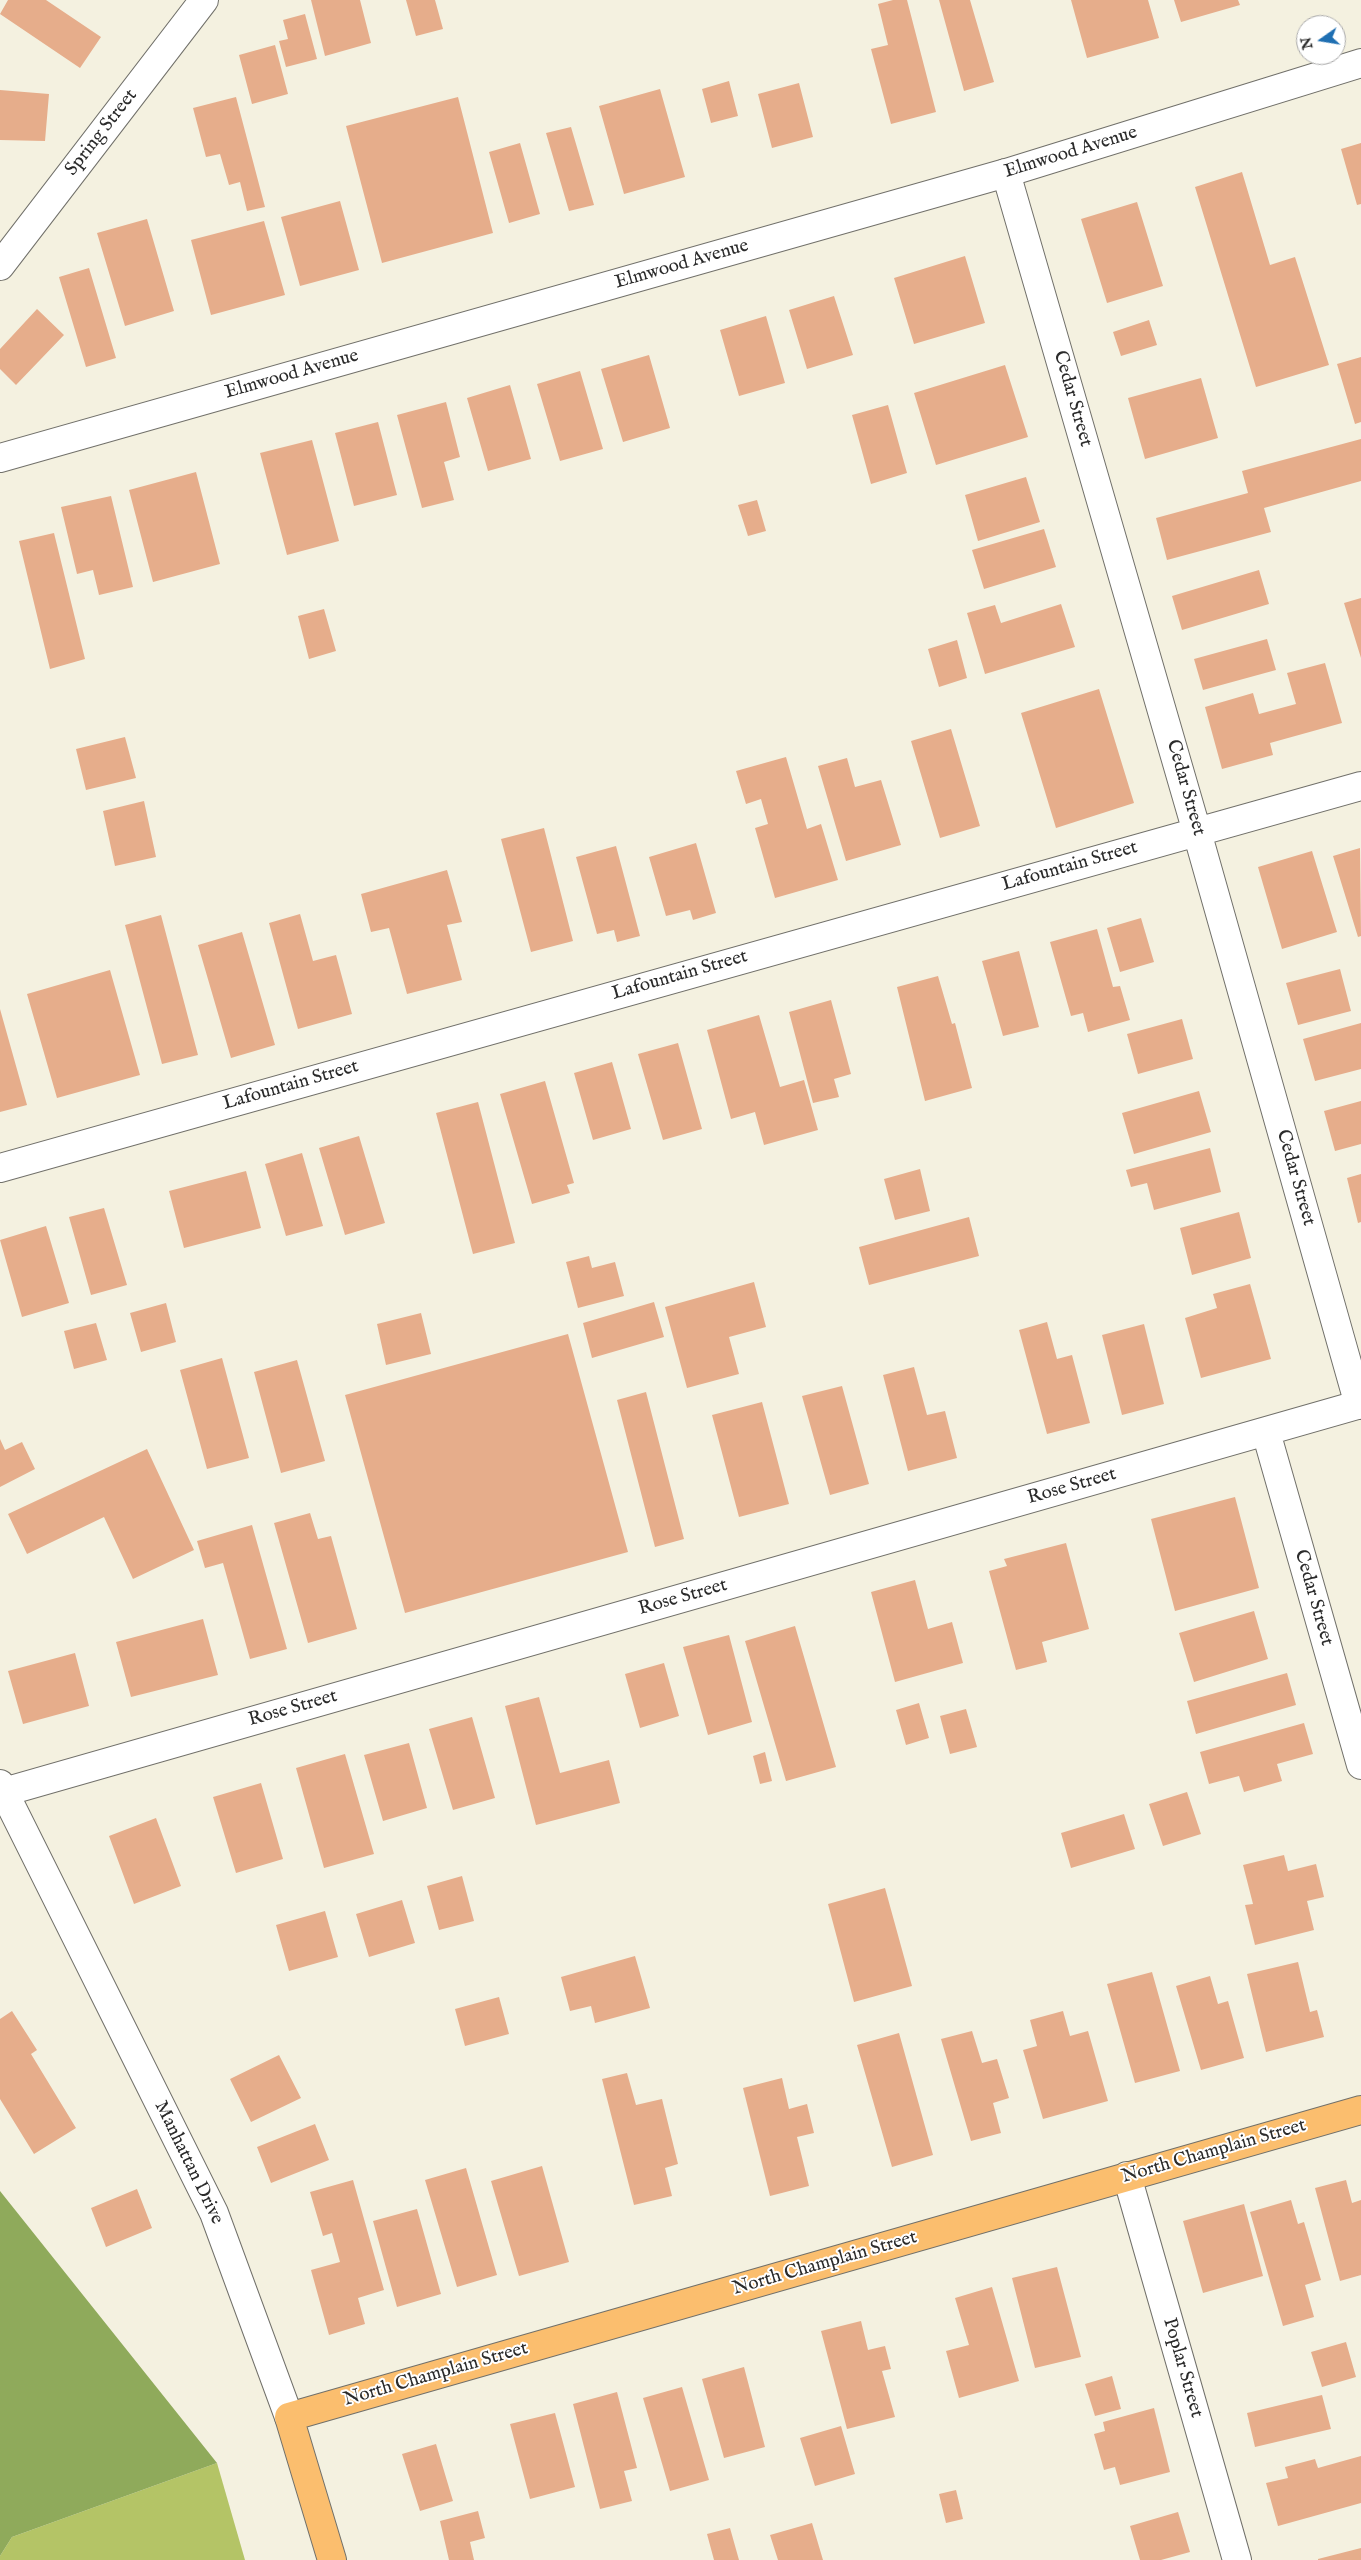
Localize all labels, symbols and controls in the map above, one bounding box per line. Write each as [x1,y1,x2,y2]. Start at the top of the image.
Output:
north arrow [1296,15,1346,65]
text: N [1297,35,1317,51]
street label: Spring Street [61,85,143,181]
street label: Elmwood Avenue [1002,122,1140,184]
street label: Elmwood Avenue [613,235,751,295]
street label: Elmwood Avenue [223,345,361,405]
street label: Cedar Street [1047,348,1097,450]
street label: Cedar Street [1160,737,1210,839]
street label: Lafountain Street [1000,837,1140,897]
street label: Lafountain Street [610,946,750,1006]
street label: Lafountain Street [221,1056,361,1116]
street label: Cedar Street [1270,1127,1320,1229]
street label: Rose Street [1025,1463,1119,1511]
street label: Cedar Street [1288,1547,1338,1649]
street label: Rose Street [636,1574,730,1622]
street label: Rose Street [246,1685,340,1733]
street label: Manhattan Drive [148,2098,228,2228]
street label: North Champlain Street [1119,2115,1309,2189]
street label: North Champlain Street [730,2227,920,2301]
street label: Poplar Street [1157,2315,1207,2421]
street label: North Champlain Street [341,2338,531,2412]

